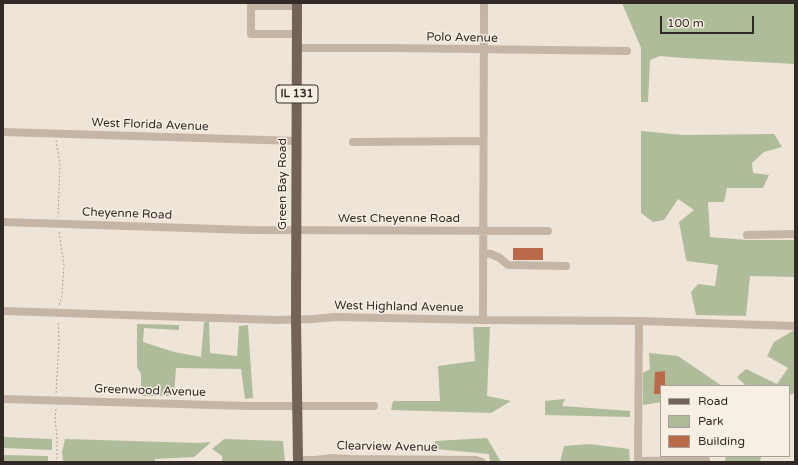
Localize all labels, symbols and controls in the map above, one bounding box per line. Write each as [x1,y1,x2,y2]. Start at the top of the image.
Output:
scale bar [662,8,756,34]
text: 100 m [667,16,704,30]
street label: Polo Avenue [426,30,498,46]
road number: IL 131 [276,85,318,103]
street label: West Florida Avenue [91,116,209,134]
street label: Green Bay Road [276,138,290,230]
street label: Cheyenne Road [82,205,172,223]
street label: West Cheyenne Road [338,212,460,226]
street label: West Highland Avenue [334,299,464,315]
street label: Greenwood Avenue [94,382,206,400]
legend [660,385,790,457]
text: Road [698,394,728,408]
text: Park [698,414,724,428]
text: Building [698,434,745,448]
street label: Clearview Avenue [336,439,438,455]

